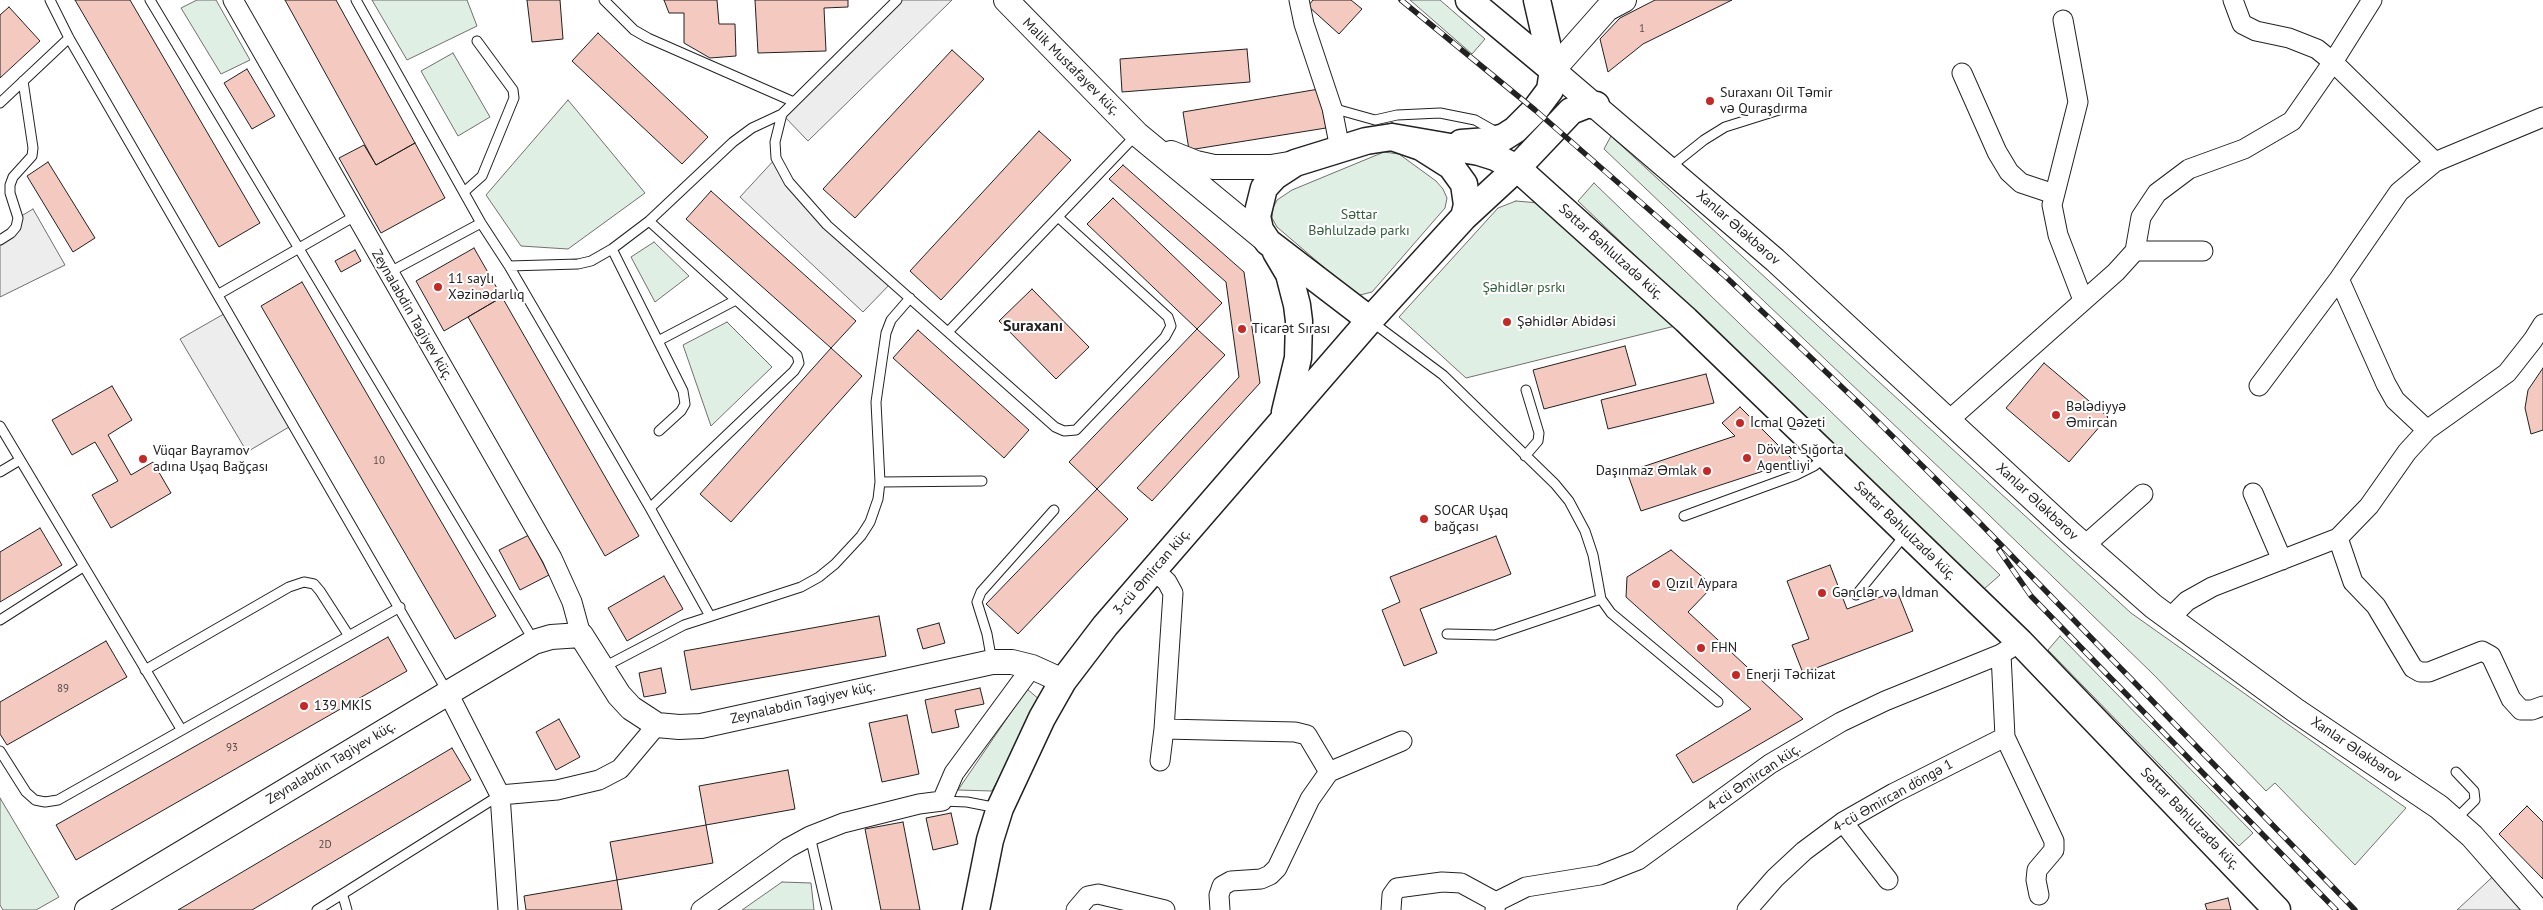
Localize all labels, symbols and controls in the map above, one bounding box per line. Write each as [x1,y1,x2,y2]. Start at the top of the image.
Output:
street label: Malik Mustafayev küç. [1019,15,1123,119]
house number: 1 [1639,22,1645,36]
place label: Suraxanı Oil Təmir və Quraşdırma [1720,85,1833,118]
marker: Suraxanı Oil Təmir və Quraşdırma [1704,95,1716,107]
street label: Xanlar Ələkbərov [1693,187,1783,269]
street label: Səttar Bəhlulzadə küç. [1555,200,1667,304]
park label: Səttar Bəhlulzadə parkı [1308,207,1410,240]
street label: Zeynalabdin Tagiyev küç. [368,247,456,383]
place label: 11 saylı Xəzinədarlıq [448,271,524,304]
park label: Şəhidlər psrkı [1482,280,1566,296]
marker: 11 saylı Xəzinədarlıq [432,281,444,293]
place label: Şəhidlər Abidəsi [1517,314,1616,330]
district label: Suraxanı [1003,316,1063,336]
marker: Şəhidlər Abidəsi [1501,316,1513,328]
place label: Ticarət Sırası [1252,321,1330,337]
marker: Ticarət Sırası [1236,323,1248,335]
place label: Bələdiyyə Əmircan [2066,399,2126,432]
marker: Bələdiyyə Əmircan [2050,409,2062,421]
place label: İcmal Qəzeti [1750,415,1826,431]
marker: İcmal Qəzeti [1734,417,1746,429]
place label: Dövlət Sığorta Agentliyi [1757,442,1844,474]
place label: Vüqar Bayramov adına Uşaq Bağçası [153,443,268,476]
marker: Dövlət Sığorta Agentliyi [1741,452,1753,464]
marker: Vüqar Bayramov adına Uşaq Bağçası [137,453,149,465]
house number: 10 [373,454,385,468]
street label: Xanlar Ələkbərov [1993,460,2081,544]
place label: Daşınmaz Əmlak [1596,463,1697,479]
marker: Daşınmaz Əmlak [1701,465,1713,477]
street label: Səttar Bəhlulzadə küç. [1850,478,1960,584]
place label: SOCAR Uşaq bağçası [1434,503,1508,536]
marker: SOCAR Uşaq bağçası [1418,513,1430,525]
street label: 3-cü Əmircan küç. [1110,525,1194,619]
place label: Qızıl Aypara [1666,576,1738,592]
marker: Qızıl Aypara [1650,578,1662,590]
place label: Gənclər və İdman [1832,585,1939,601]
marker: Gənclər və İdman [1816,587,1828,599]
place label: FHN [1711,640,1737,656]
marker: FHN [1695,642,1707,654]
place label: Enerji Təchizat [1746,667,1835,683]
marker: Enerji Təchizat [1730,669,1742,681]
street label: Zeynalabdin Tagiyev küç. [729,678,877,728]
house number: 89 [57,682,69,696]
place label: 139 MKİS [314,698,372,714]
marker: 139 MKİS [298,700,310,712]
street label: Xanlar Ələkbərov [2307,713,2405,787]
street label: Zeynalabdin Tagiyev küç. [263,718,399,808]
house number: 93 [226,741,238,755]
street label: 4-cü Əmircan küç. [1704,741,1804,815]
street label: 4-cü Əmircan döngə 1 [1830,756,1956,836]
street label: Səttar Bəhlulzadə küç. [2137,764,2243,874]
house number: 2D [318,838,332,852]

